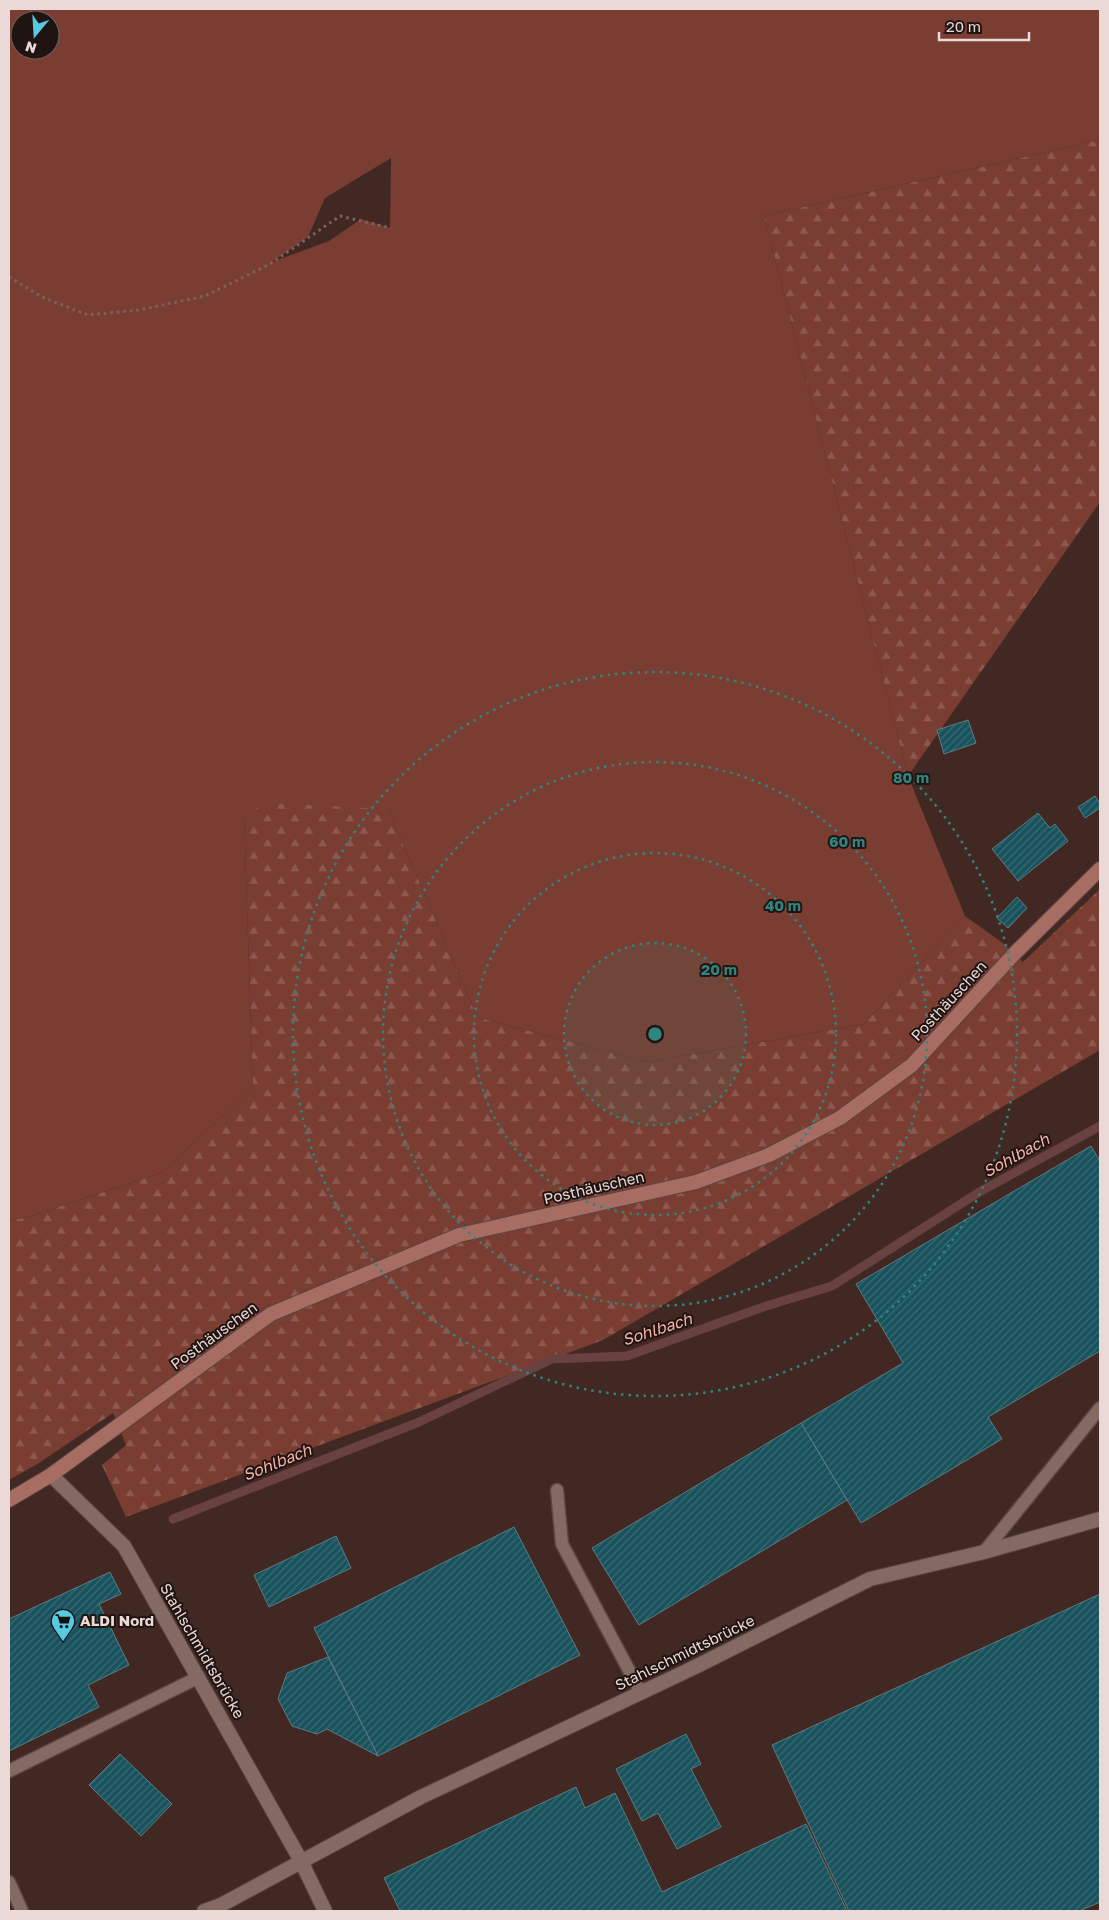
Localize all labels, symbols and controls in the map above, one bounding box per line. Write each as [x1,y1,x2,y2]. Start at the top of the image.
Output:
north arrow [10,10,60,60]
scale bar [939,10,1029,42]
text: 20 m [946,17,981,35]
text: N [23,38,39,58]
text: 80 m [893,768,929,786]
text: 60 m [829,832,865,850]
text: 40 m [765,896,801,914]
street label: Posthäuschen [907,957,990,1044]
text: 20 m [701,960,737,978]
centre of rings [646,1025,664,1043]
water label: Sohlbach [980,1128,1053,1181]
street label: Posthäuschen [542,1167,646,1207]
street label: Posthäuschen [167,1298,260,1373]
water label: Sohlbach [620,1308,696,1350]
water label: Sohlbach [240,1439,315,1485]
street label: Stahlschmidtsbrücke [157,1580,249,1721]
supermarket icon: ALDI Nord [50,1608,76,1642]
street label: Stahlschmidtsbrücke [612,1610,757,1694]
place label: ALDI Nord [80,1611,154,1629]

